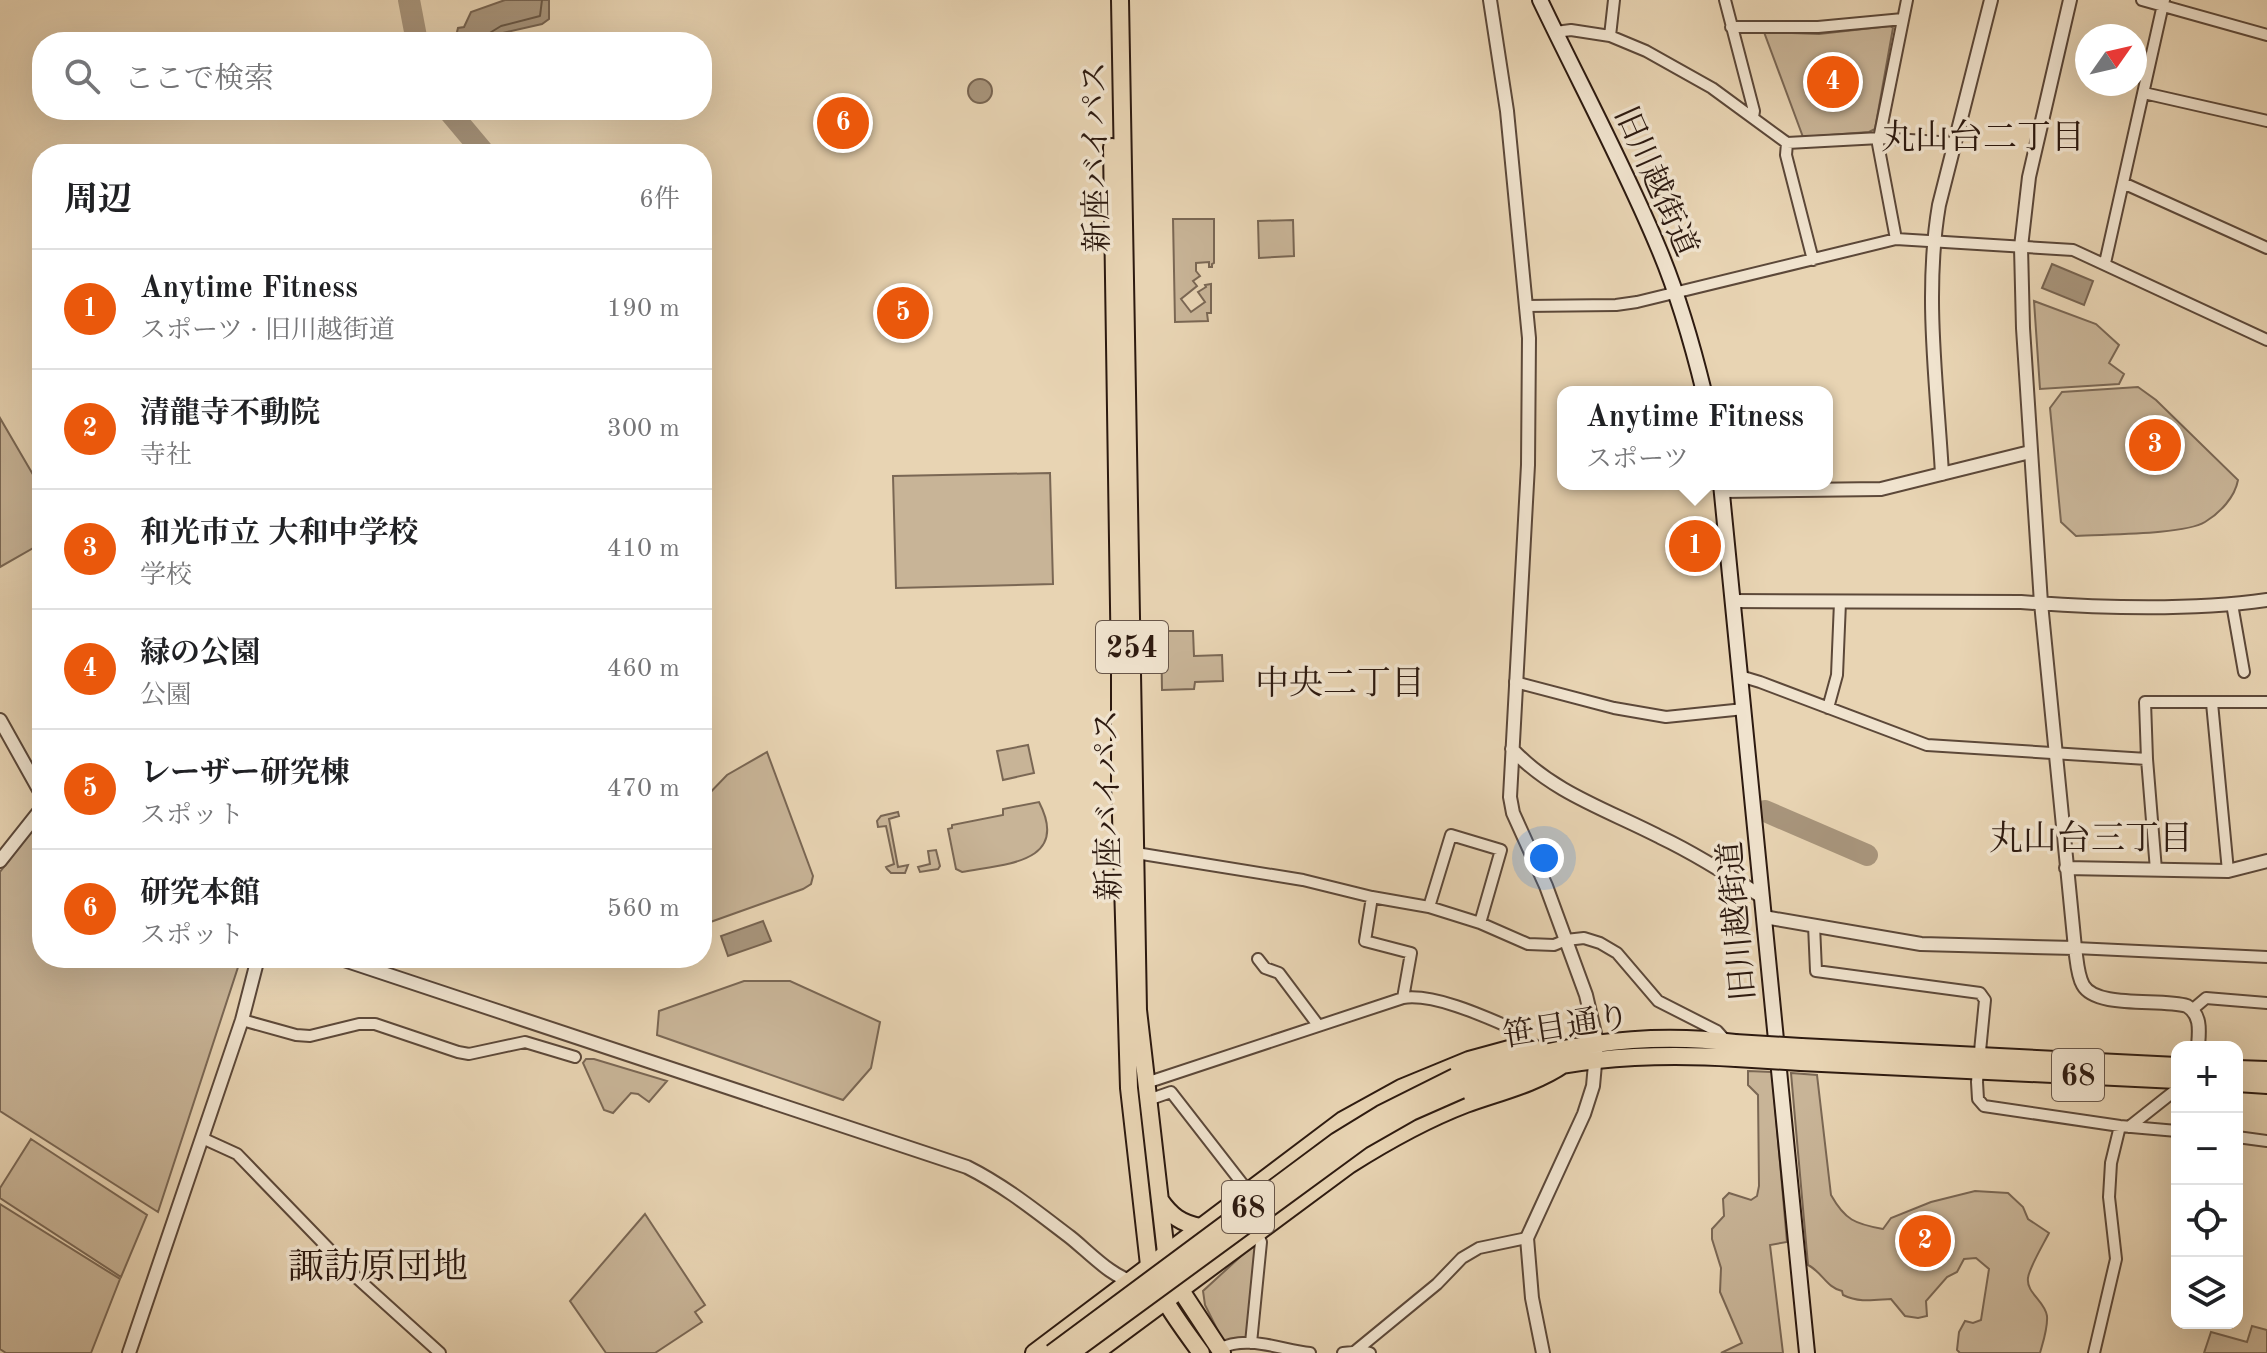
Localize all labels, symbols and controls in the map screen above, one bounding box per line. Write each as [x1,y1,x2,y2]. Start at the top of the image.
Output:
north arrow [2075,24,2147,96]
search box [32,32,712,120]
pin: 4 [1807,52,1859,112]
icon: search [60,54,104,98]
street label: 新座バイパス [1077,61,1116,253]
text: ここで検索 [124,65,274,95]
pin: 6 [817,93,869,153]
street label: 旧川越街道 [1607,101,1704,262]
district label: 丸山台二丁目 [1881,119,2085,156]
text: 周辺 [64,184,132,218]
text: 6件 [639,187,680,213]
text: Anytime Fitness [140,274,358,304]
pin: 5 [877,283,929,343]
text: 1 [82,296,98,322]
text: 190 m [607,296,680,322]
text: スポーツ · 旧川越街道 [140,318,395,344]
popup [1557,386,1833,490]
text: 清龍寺不動院 [140,399,320,429]
text: Anytime Fitness [1586,403,1804,433]
pin: 3 [2129,415,2181,475]
text: 2 [82,416,98,442]
text: 300 m [607,416,680,442]
text: 寺社 [140,443,192,469]
text: スポーツ [1586,447,1689,473]
pin: 1 [1669,516,1721,576]
text: 和光市立 大和中学校 [140,519,418,549]
text: 3 [82,536,98,562]
text: 410 m [607,536,680,562]
text: 学校 [140,563,192,589]
road number: 254 [1096,621,1168,673]
text: 緑の公園 [140,639,260,669]
text: 4 [82,656,98,682]
text: 460 m [607,656,680,682]
district label: 中央二丁目 [1255,665,1425,702]
text: 公園 [140,683,192,709]
street label: 新座バイパス [1089,709,1128,901]
text: レーザー研究棟 [140,759,350,789]
text: 5 [82,776,98,802]
text: 470 m [607,776,680,802]
text: スポット [140,803,244,829]
district label: 丸山台三丁目 [1989,820,2193,857]
your location [1524,838,1564,878]
street label: 旧川越街道 [1713,840,1762,1002]
text: 研究本館 [140,879,260,909]
text: 6 [82,896,98,922]
text: 560 m [607,896,680,922]
text: スポット [140,923,244,949]
street label: 笹目通り [1500,999,1632,1054]
map controls [2171,1041,2243,1329]
button: + [2171,1041,2243,1113]
road number: 68 [2052,1049,2104,1101]
button: − [2171,1113,2243,1185]
road number: 68 [1222,1181,1274,1233]
button: locate [2171,1185,2243,1257]
pin: 2 [1899,1211,1951,1271]
district label: 諏訪原団地 [288,1248,468,1287]
button: layers [2171,1257,2243,1329]

